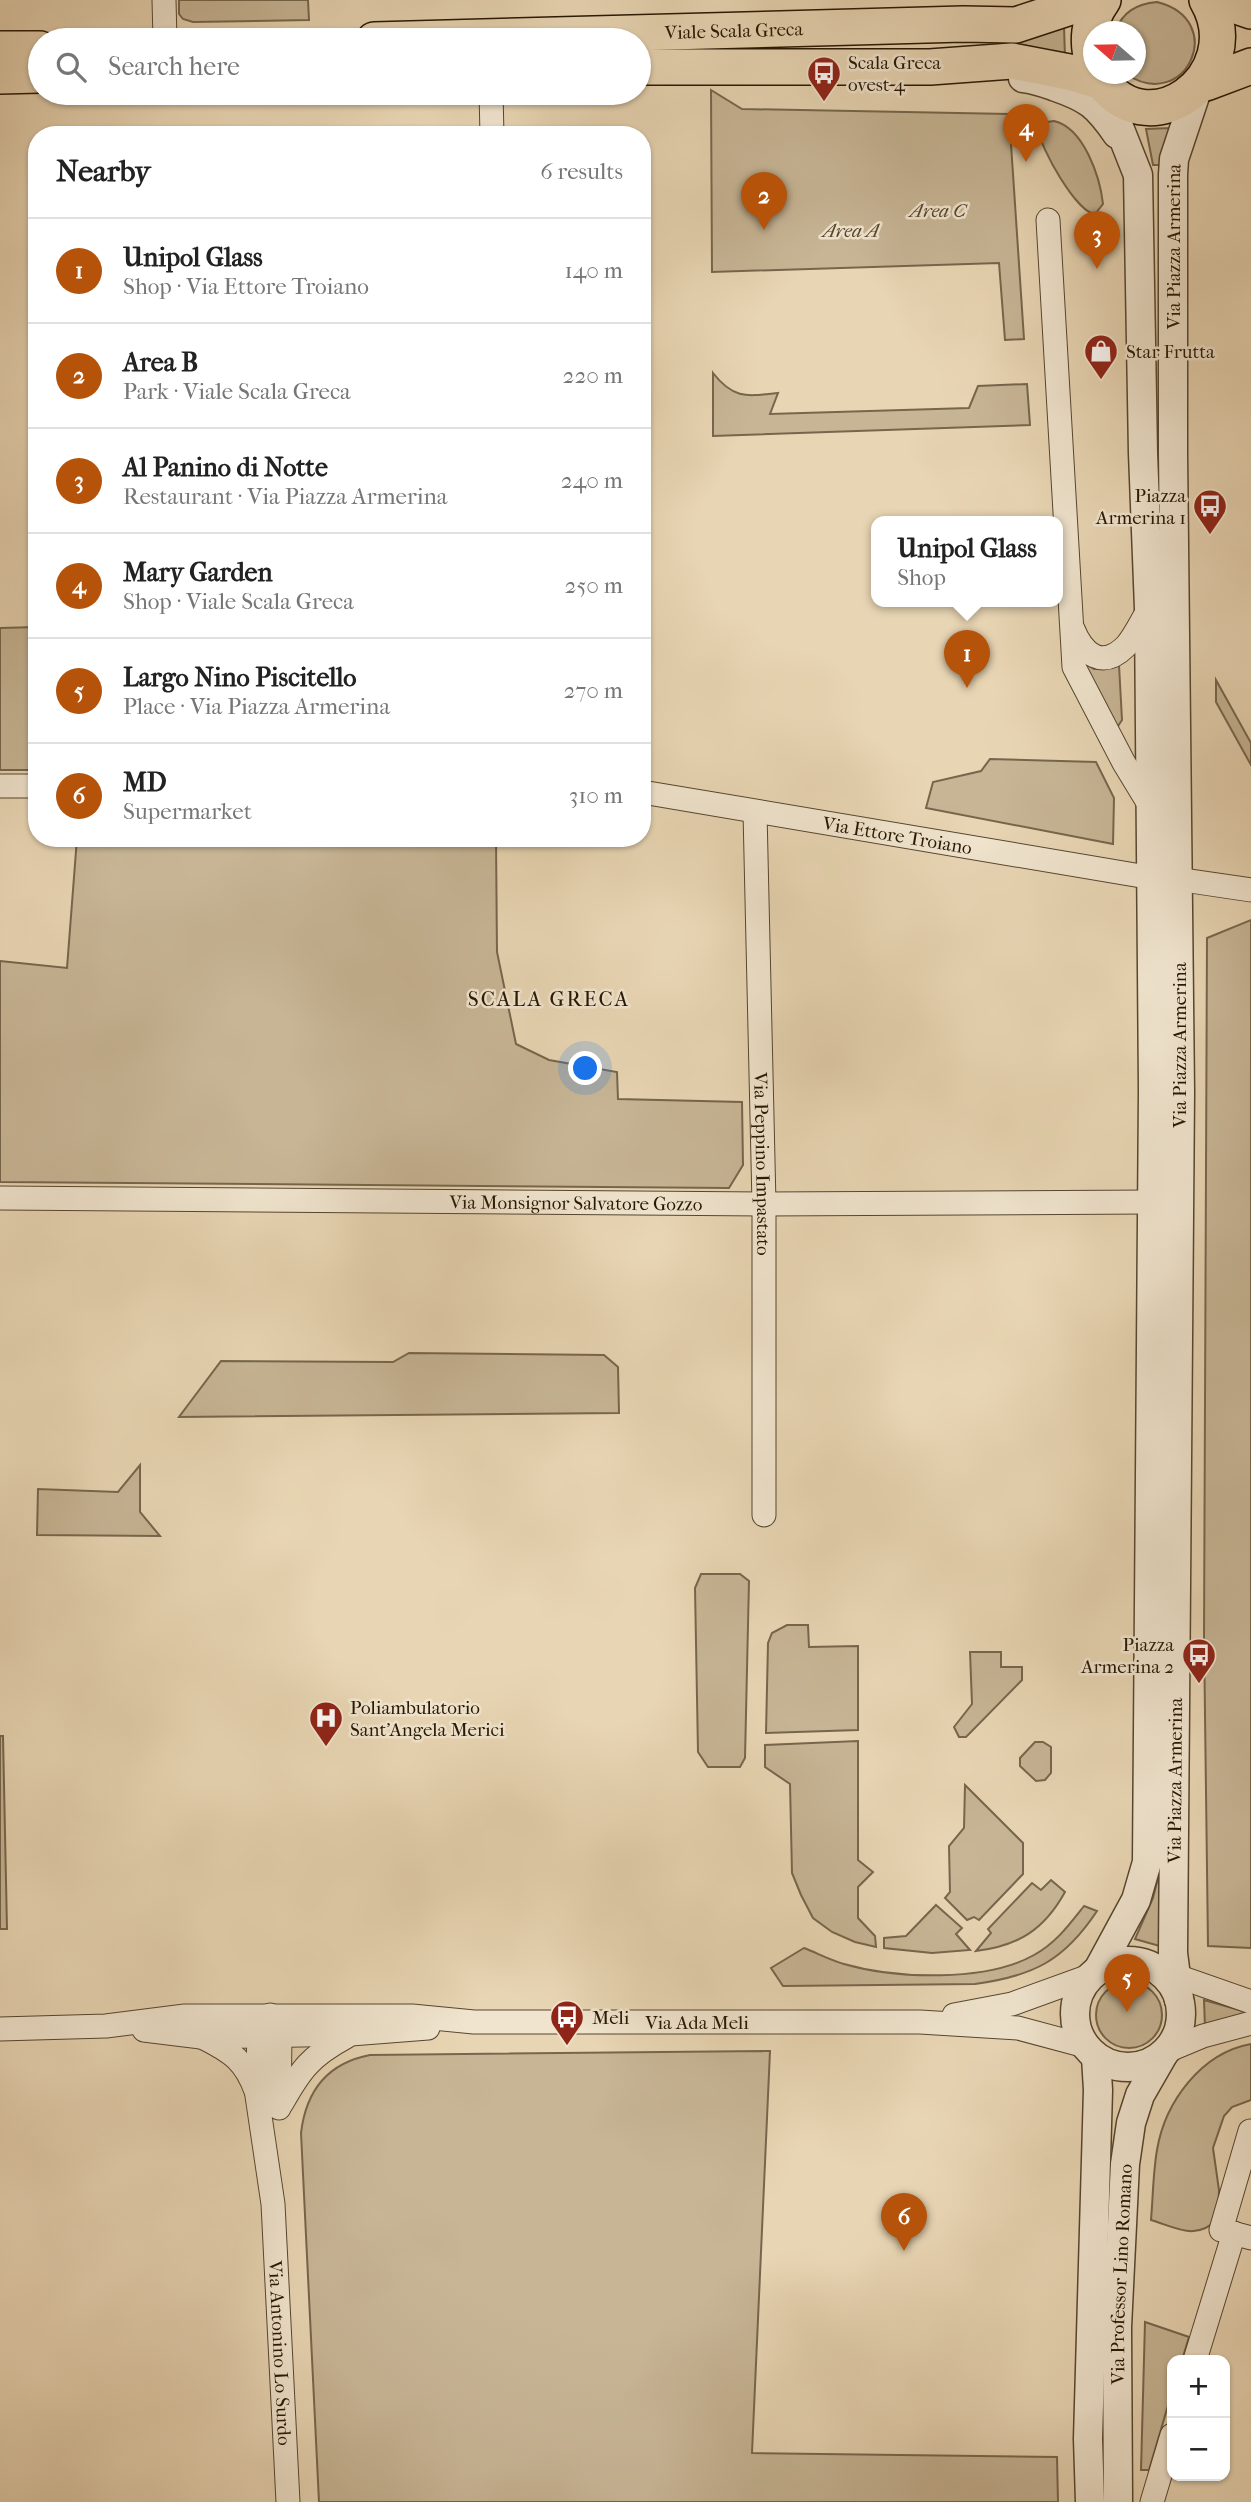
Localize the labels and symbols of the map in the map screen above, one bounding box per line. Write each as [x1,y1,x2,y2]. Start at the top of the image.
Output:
street label: Viale Scala Greca [663,18,804,44]
north arrow [1083,21,1146,84]
place label: Scala Greca ovest 4 [848,52,941,96]
bus stop icon: Scala Greca ovest 4 [805,54,843,103]
pin: 4 [1003,104,1049,162]
street label: Via Piazza Armerina [1163,163,1186,330]
pin: 2 [741,172,787,230]
park label: Area C [908,200,968,222]
pin: 3 [1074,211,1120,269]
park label: Area A [821,220,881,242]
shop icon: Star Frutta [1082,332,1120,381]
place label: Star Frutta [1126,341,1215,363]
place label: Piazza Armerina 1 [1095,485,1186,529]
bus stop icon: Piazza Armerina 1 [1191,487,1229,536]
pin: 1 [944,630,990,688]
street label: Via Ettore Troiano [820,812,974,859]
street label: Via Piazza Armerina [1169,962,1191,1129]
district label: SCALA GRECA [468,987,630,1011]
your location [568,1051,602,1085]
street label: Via Peppino Impastato [749,1071,774,1256]
street label: Via Monsignor Salvatore Gozzo [448,1192,703,1216]
place label: Piazza Armerina 2 [1080,1634,1174,1678]
bus stop icon: Piazza Armerina 2 [1180,1636,1218,1685]
place label: Poliambulatorio Sant'Angela Merici [350,1697,505,1741]
street label: Via Piazza Armerina [1164,1697,1187,1864]
hospital icon: Poliambulatorio Sant'Angela Merici [307,1699,345,1748]
pin: 5 [1104,1954,1150,2012]
bus stop icon: Meli [548,1998,586,2047]
place label: Meli [592,2007,630,2029]
street label: Via Ada Meli [644,2012,749,2034]
street label: Via Professor Lino Romano [1107,2163,1137,2385]
pin: 6 [881,2193,927,2251]
street label: Via Antonino Lo Surdo [264,2259,295,2446]

